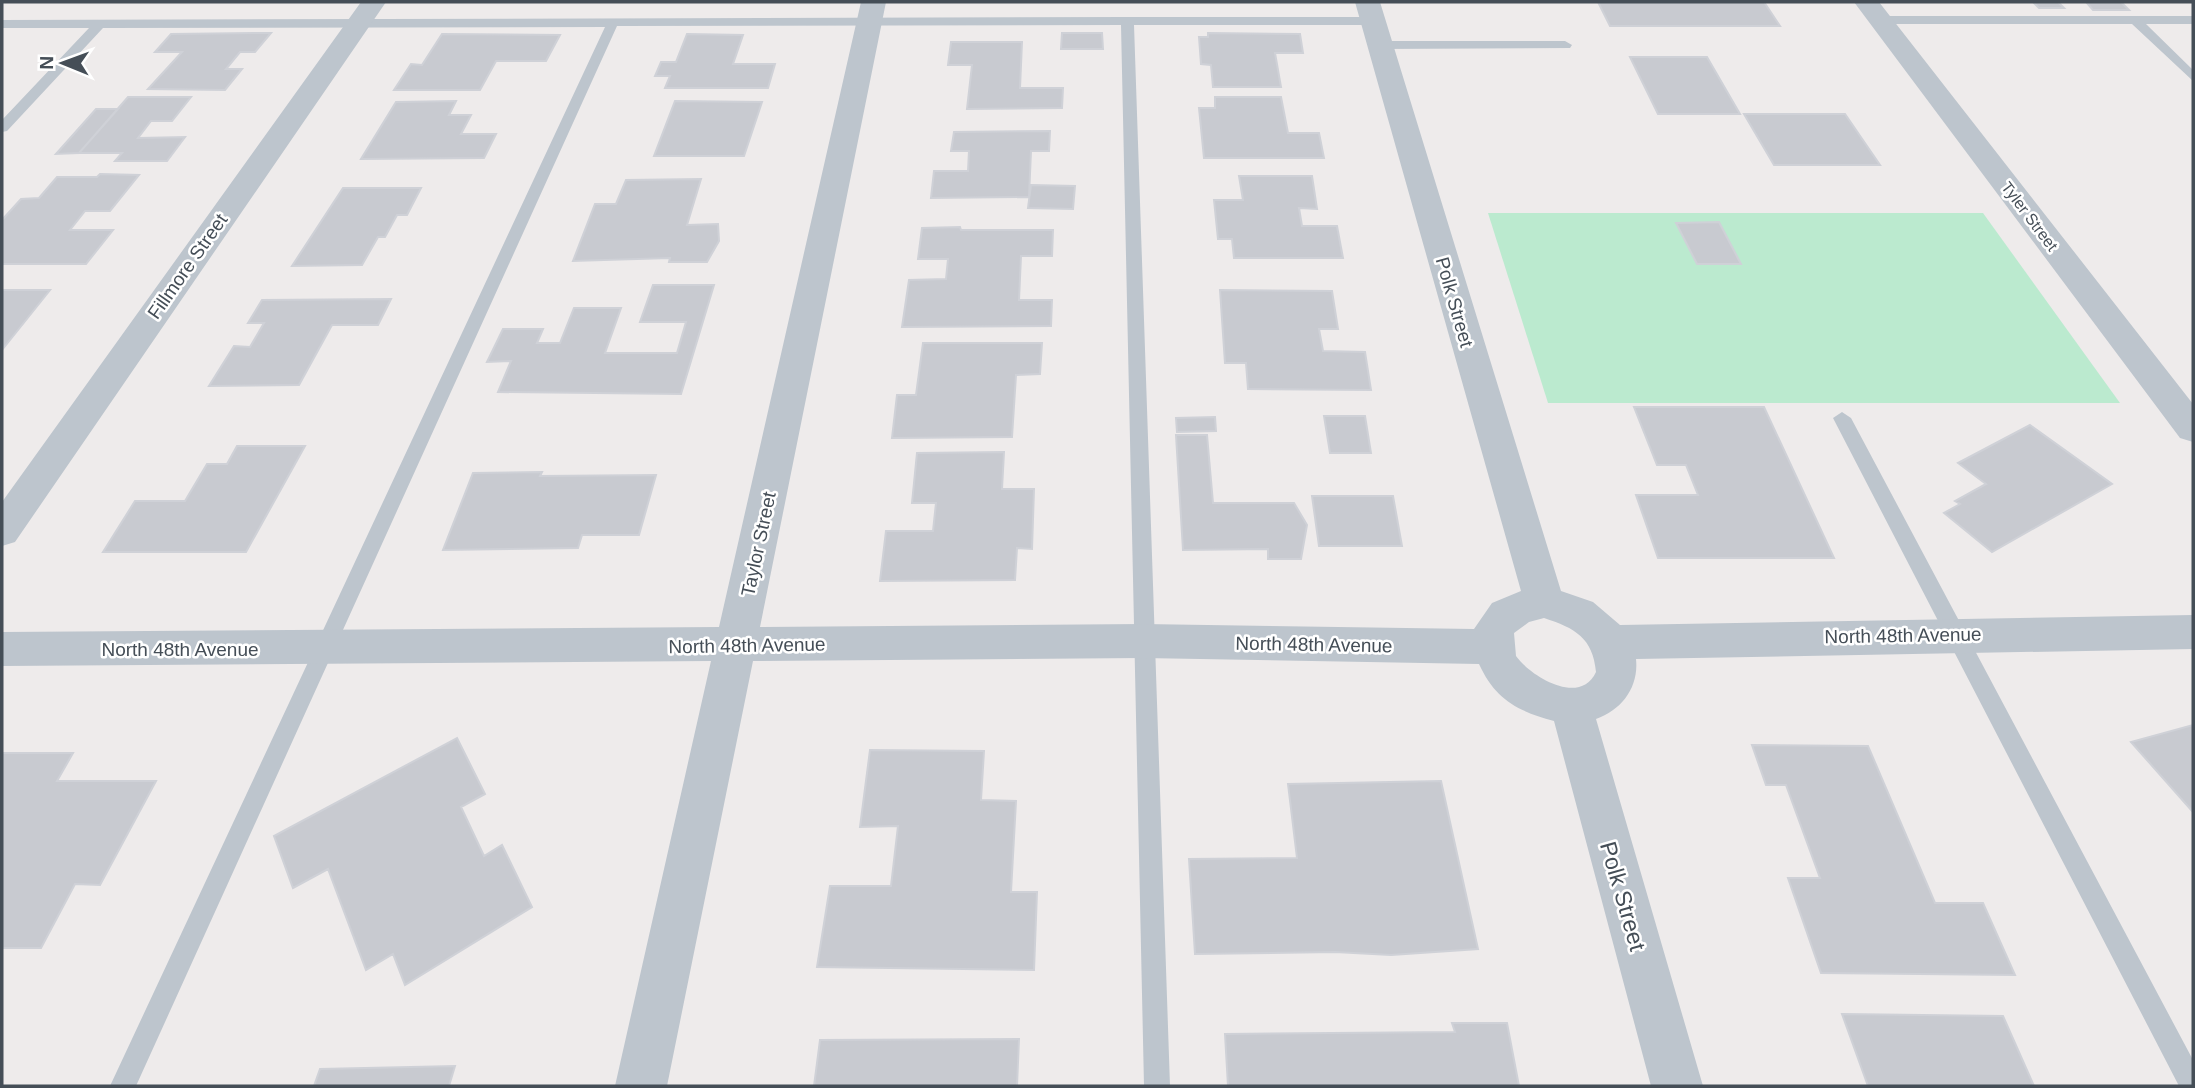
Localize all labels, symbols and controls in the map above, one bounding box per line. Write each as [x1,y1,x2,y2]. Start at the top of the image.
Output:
north arrow [28,28,98,98]
text: N [36,56,57,70]
street label: Tyler Street [1998,179,2061,255]
street label: Fillmore Street [143,209,232,323]
street label: Polk Street [1432,255,1478,350]
street label: Taylor Street [737,489,780,598]
street label: North 48th Avenue [1824,624,1982,647]
street label: North 48th Avenue [1235,633,1393,656]
street label: North 48th Avenue [668,634,826,657]
street label: North 48th Avenue [101,639,259,660]
street label: Polk Street [1595,838,1651,954]

